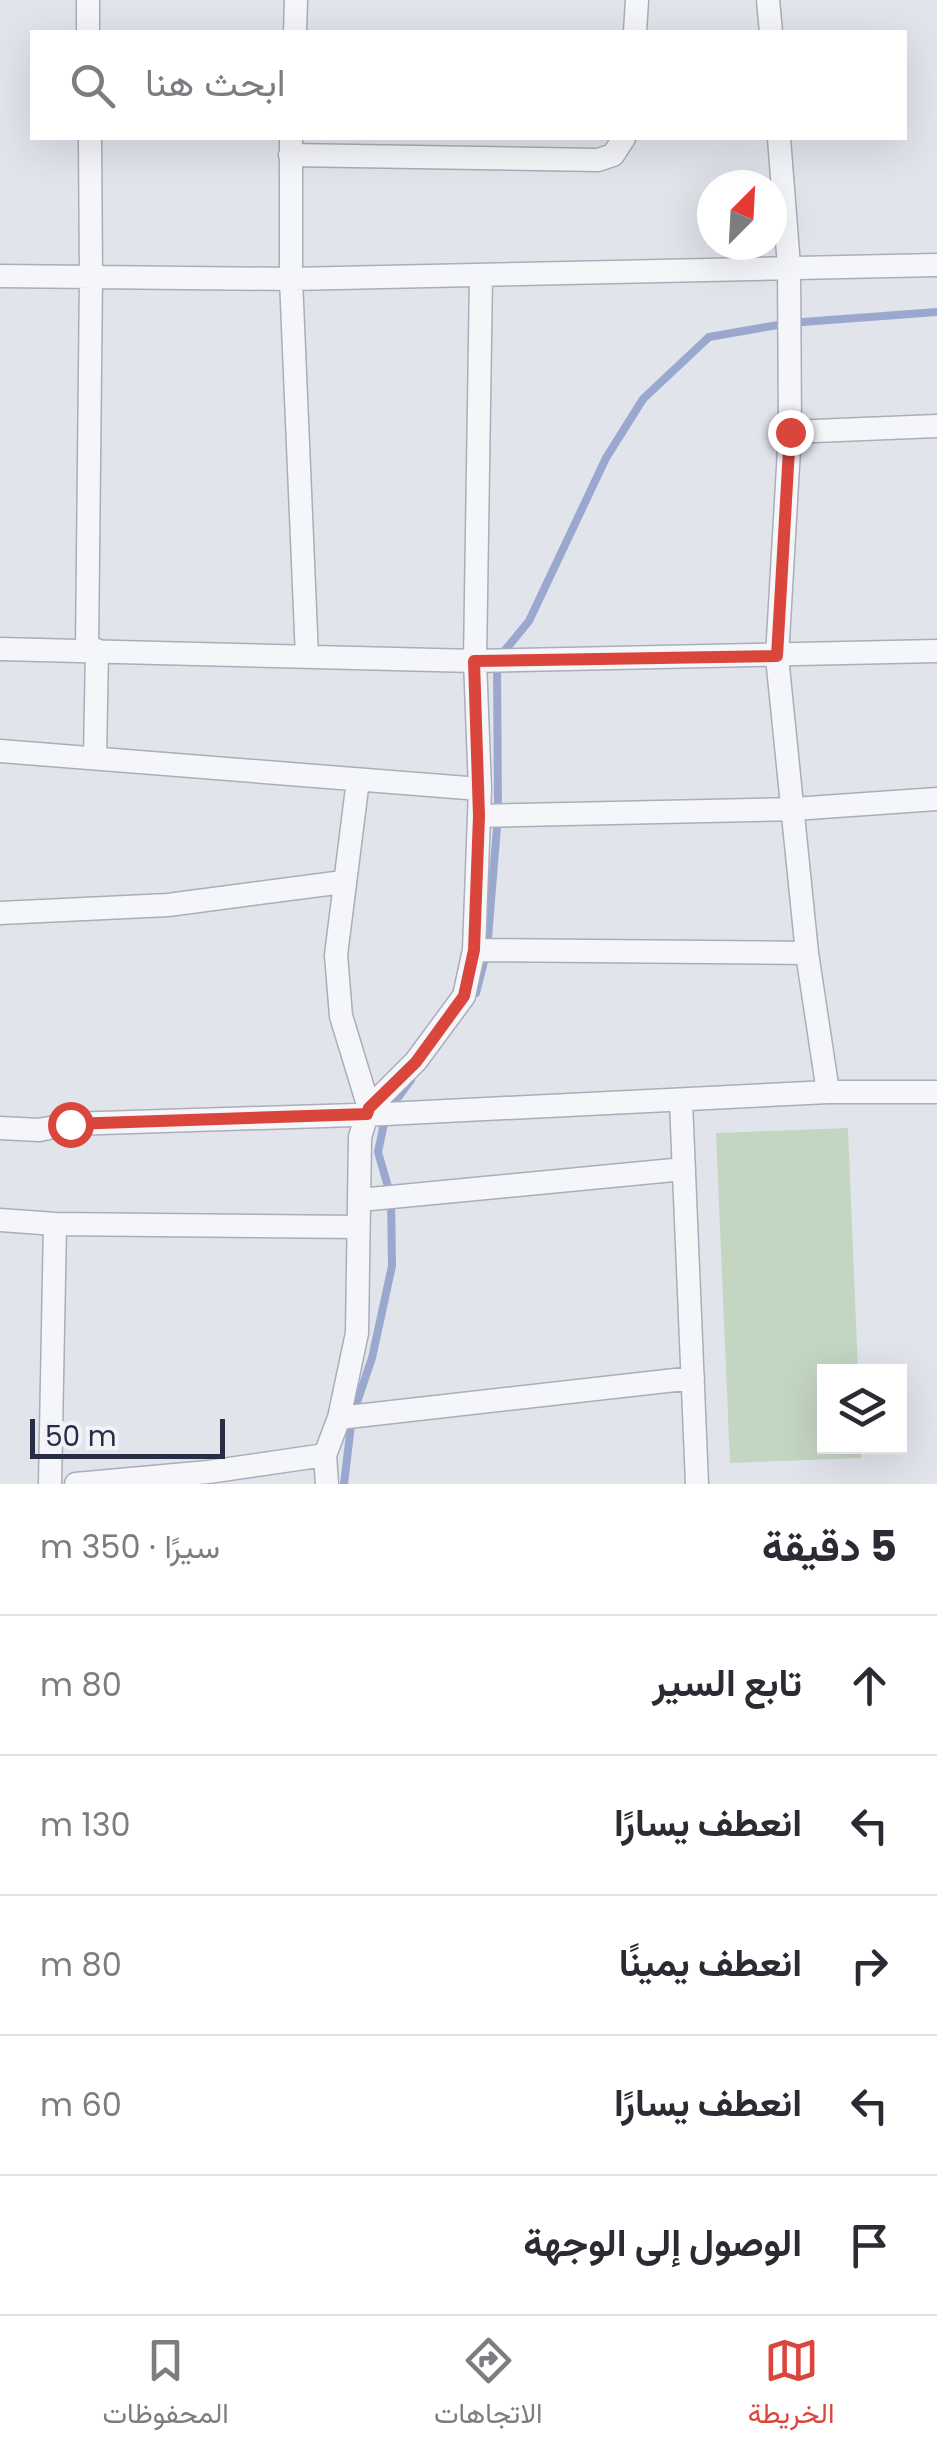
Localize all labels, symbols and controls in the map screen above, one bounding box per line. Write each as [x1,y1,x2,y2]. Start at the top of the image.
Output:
search box [30,30,907,140]
text: ابحث هنا [145,56,286,109]
icon: search [65,58,120,113]
north arrow [697,170,787,260]
route end [768,410,814,456]
route start [48,1102,94,1148]
map controls [817,1364,907,1454]
button: layers [817,1364,907,1454]
scale bar [30,1414,225,1458]
text: 50 m [45,1417,116,1456]
text: 5 دقيقة [762,1517,897,1576]
text: سيرًا · 350 m [40,1524,220,1569]
text: تابع السير [652,1656,802,1709]
icon: ahead [842,1658,897,1713]
text: 80 m [40,1662,122,1707]
text: انعطف يسارًا [614,1796,802,1849]
icon: left [842,1798,897,1853]
text: 130 m [40,1802,131,1847]
text: انعطف يمينًا [619,1936,802,1989]
icon: right [842,1938,897,1993]
text: 80 m [40,1942,122,1987]
text: انعطف يسارًا [614,2076,802,2129]
icon: left [842,2078,897,2133]
text: 60 m [40,2082,122,2127]
text: الوصول إلى الوجهة [523,2216,802,2269]
icon: arrive [842,2218,897,2273]
tab: المحفوظات [103,2333,229,2438]
tab: الاتجاهات [434,2333,543,2438]
tab: الخريطة [748,2333,834,2438]

